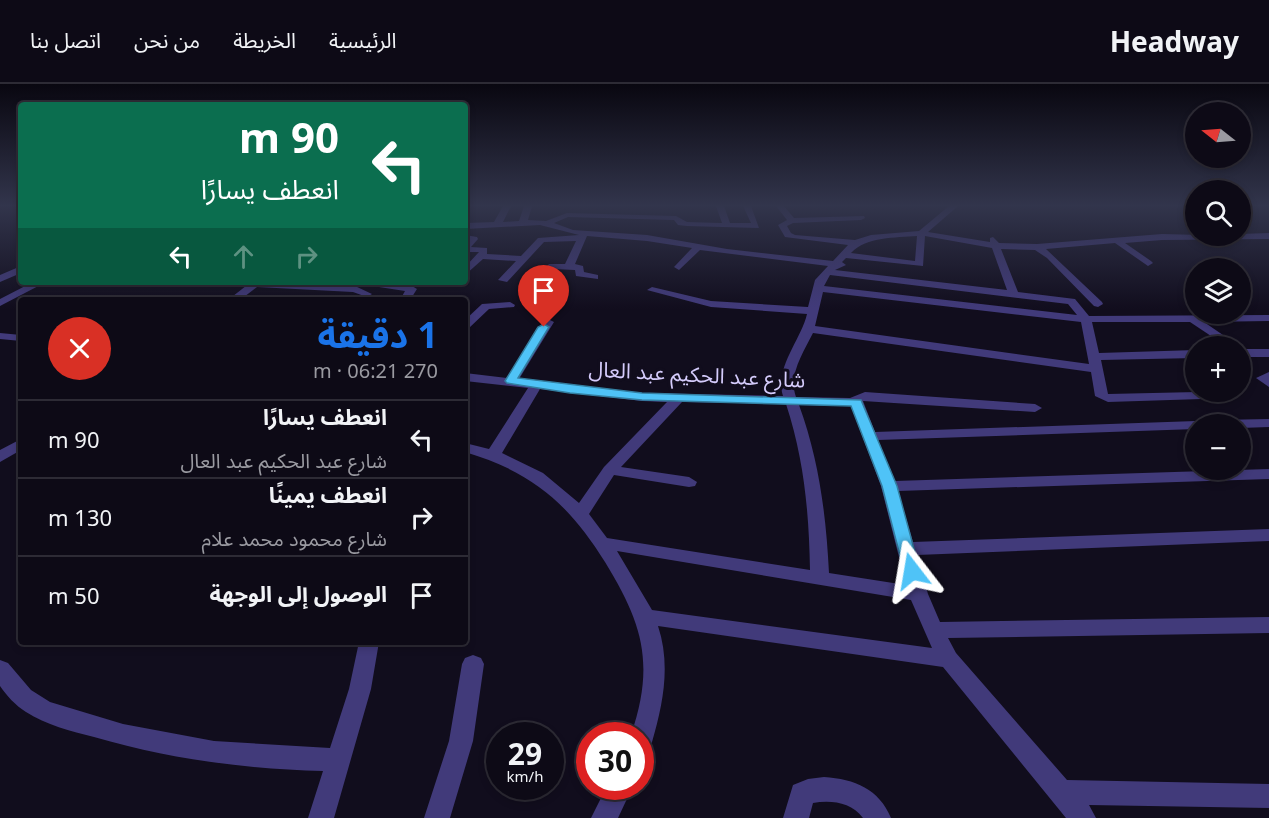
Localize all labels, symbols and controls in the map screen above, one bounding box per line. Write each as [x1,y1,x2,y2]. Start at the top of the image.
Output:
text: Headway [1110,22,1239,60]
text: اتصل بنا [30,26,101,54]
text: من نحن [134,26,200,54]
text: الخريطة [233,26,296,54]
text: الرئيسية [329,26,397,54]
north arrow [1185,102,1251,168]
map controls [1185,102,1251,480]
text: 90 m [239,108,339,165]
icon: left [360,126,438,204]
text: انعطف يسارًا [201,170,339,207]
button: search [1185,180,1251,246]
icon: left [164,240,197,273]
icon: ahead [227,240,260,273]
icon: right [290,240,323,273]
button: layers [1185,258,1251,324]
pin [518,265,569,327]
icon: arrive [527,274,560,307]
text: 1 دقيقة [317,310,438,359]
button: close [48,317,111,380]
button: + [1185,336,1251,402]
street label: شارع عبد الحكيم عبد العال [588,354,806,396]
text: 270 m · 06:21 [313,357,438,384]
text: انعطف يسارًا [263,401,387,431]
button: − [1185,414,1251,480]
icon: left [405,423,438,456]
text: 90 m [48,424,99,454]
text: شارع عبد الحكيم عبد العال [180,447,387,474]
text: انعطف يمينًا [269,479,387,509]
icon: right [405,501,438,534]
text: 130 m [48,502,112,532]
text: شارع محمود محمد علام [201,525,387,552]
position arrow [880,539,944,603]
text: الوصول إلى الوجهة [209,578,387,608]
icon: arrive [405,579,438,612]
text: 50 m [48,580,99,610]
speed limit sign: 30 [576,722,654,800]
text: 29 [508,733,542,774]
text: km/h [507,766,543,786]

